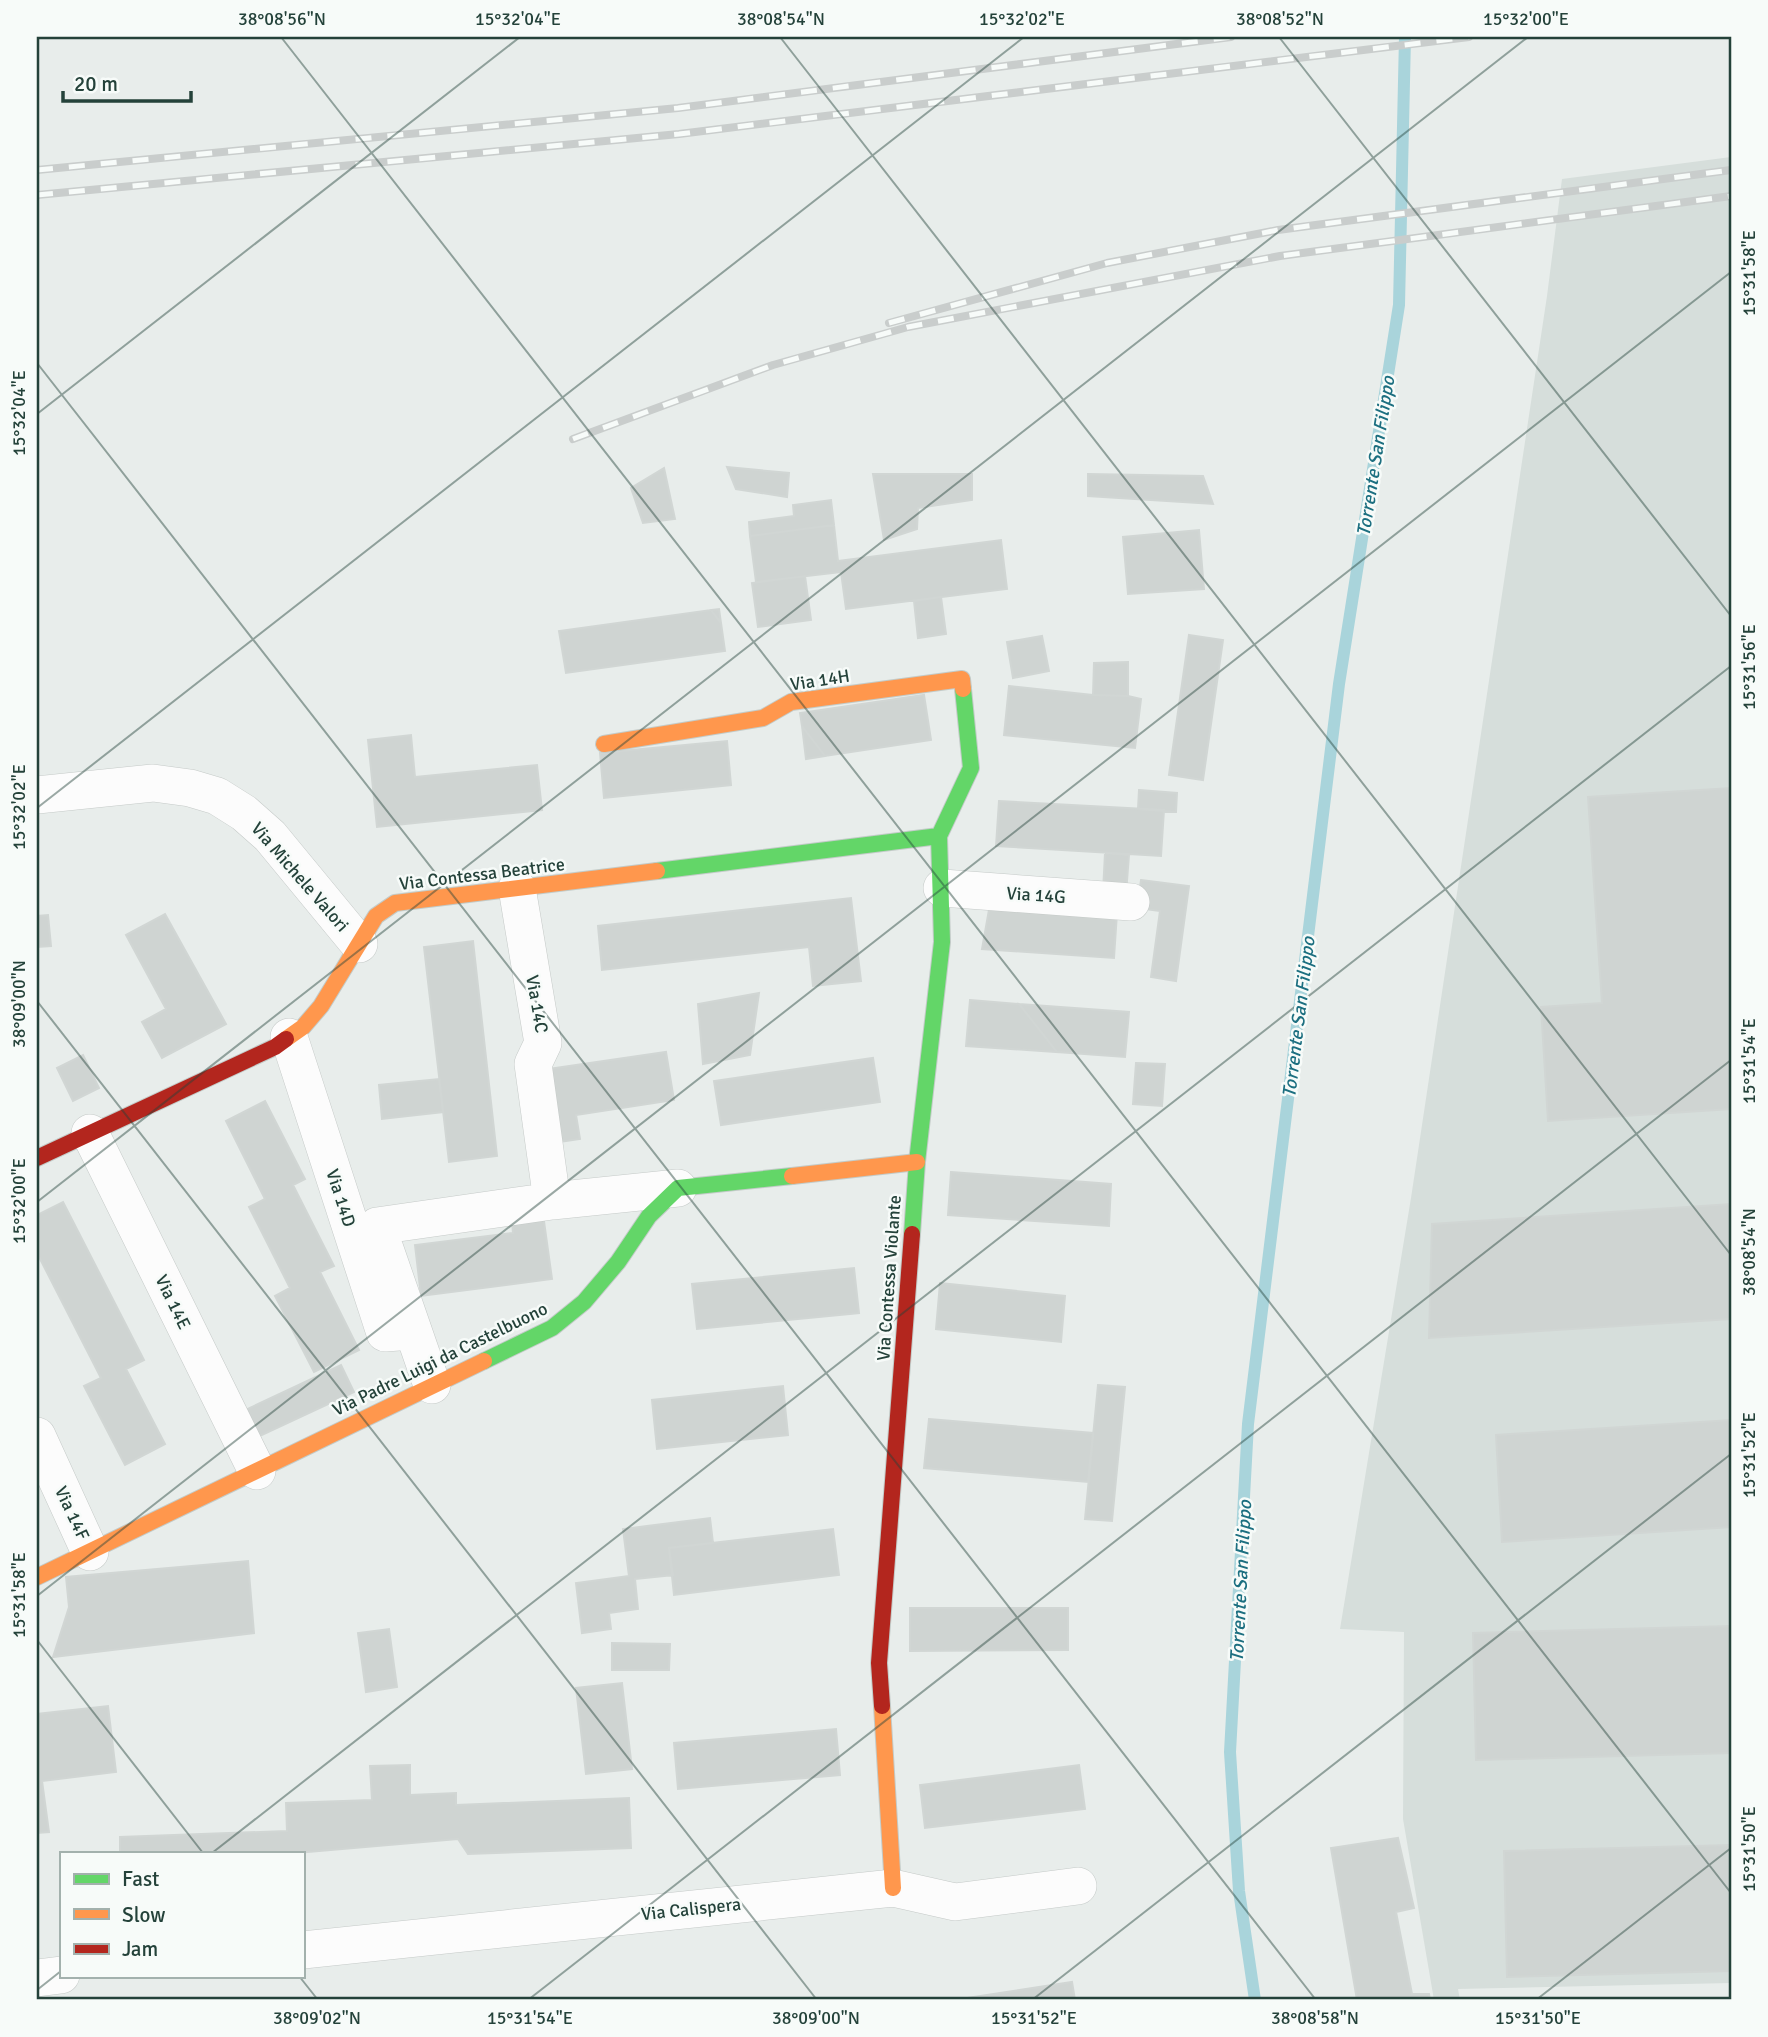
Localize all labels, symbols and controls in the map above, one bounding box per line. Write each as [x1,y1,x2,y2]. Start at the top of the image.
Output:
text: 38°08'56"N [238,8,326,30]
text: 15°32'04"E [475,8,561,30]
text: 38°08'54"N [737,8,825,30]
text: 15°32'02"E [979,8,1065,30]
text: 38°08'52"N [1236,8,1324,30]
text: 15°32'00"E [1483,8,1569,30]
scale bar [63,60,191,104]
text: 20 m [74,71,118,97]
text: 15°31'58"E [1738,230,1760,316]
text: 15°32'04"E [8,370,30,456]
water label: Torrente San Filippo [1351,373,1401,538]
text: 15°31'56"E [1738,624,1760,710]
street label: Via 14H [789,664,851,696]
text: 15°32'02"E [8,764,30,850]
street label: Via Michele Valori [246,818,354,936]
street label: Via Contessa Beatrice [398,853,566,895]
street label: Via 14G [1006,882,1066,908]
water label: Torrente San Filippo [1277,934,1321,1099]
text: 38°09'00"N [8,960,30,1048]
street label: Via 14C [521,973,553,1035]
text: 15°31'54"E [1738,1018,1760,1104]
text: 15°32'00"E [8,1158,30,1244]
street label: Via 14D [321,1166,361,1230]
street label: Via Contessa Violante [872,1194,906,1362]
text: 38°08'54"N [1738,1208,1760,1296]
street label: Via 14E [150,1271,196,1333]
street label: Via Padre Luigi da Castelbuono [329,1297,551,1421]
text: 15°31'52"E [1738,1412,1760,1498]
street label: Via 14F [50,1482,94,1544]
water label: Torrente San Filippo [1225,1499,1257,1662]
text: 15°31'58"E [8,1552,30,1638]
text: 15°31'50"E [1738,1806,1760,1892]
legend [60,1852,304,1978]
text: Fast [122,1866,159,1892]
street label: Via Calispera [640,1893,742,1925]
text: Slow [122,1902,166,1928]
text: Jam [122,1936,158,1962]
text: 38°09'02"N [273,2007,361,2029]
text: 15°31'54"E [487,2007,573,2029]
text: 38°09'00"N [772,2007,860,2029]
text: 15°31'52"E [991,2007,1077,2029]
text: 38°08'58"N [1271,2007,1359,2029]
text: 15°31'50"E [1495,2007,1581,2029]

